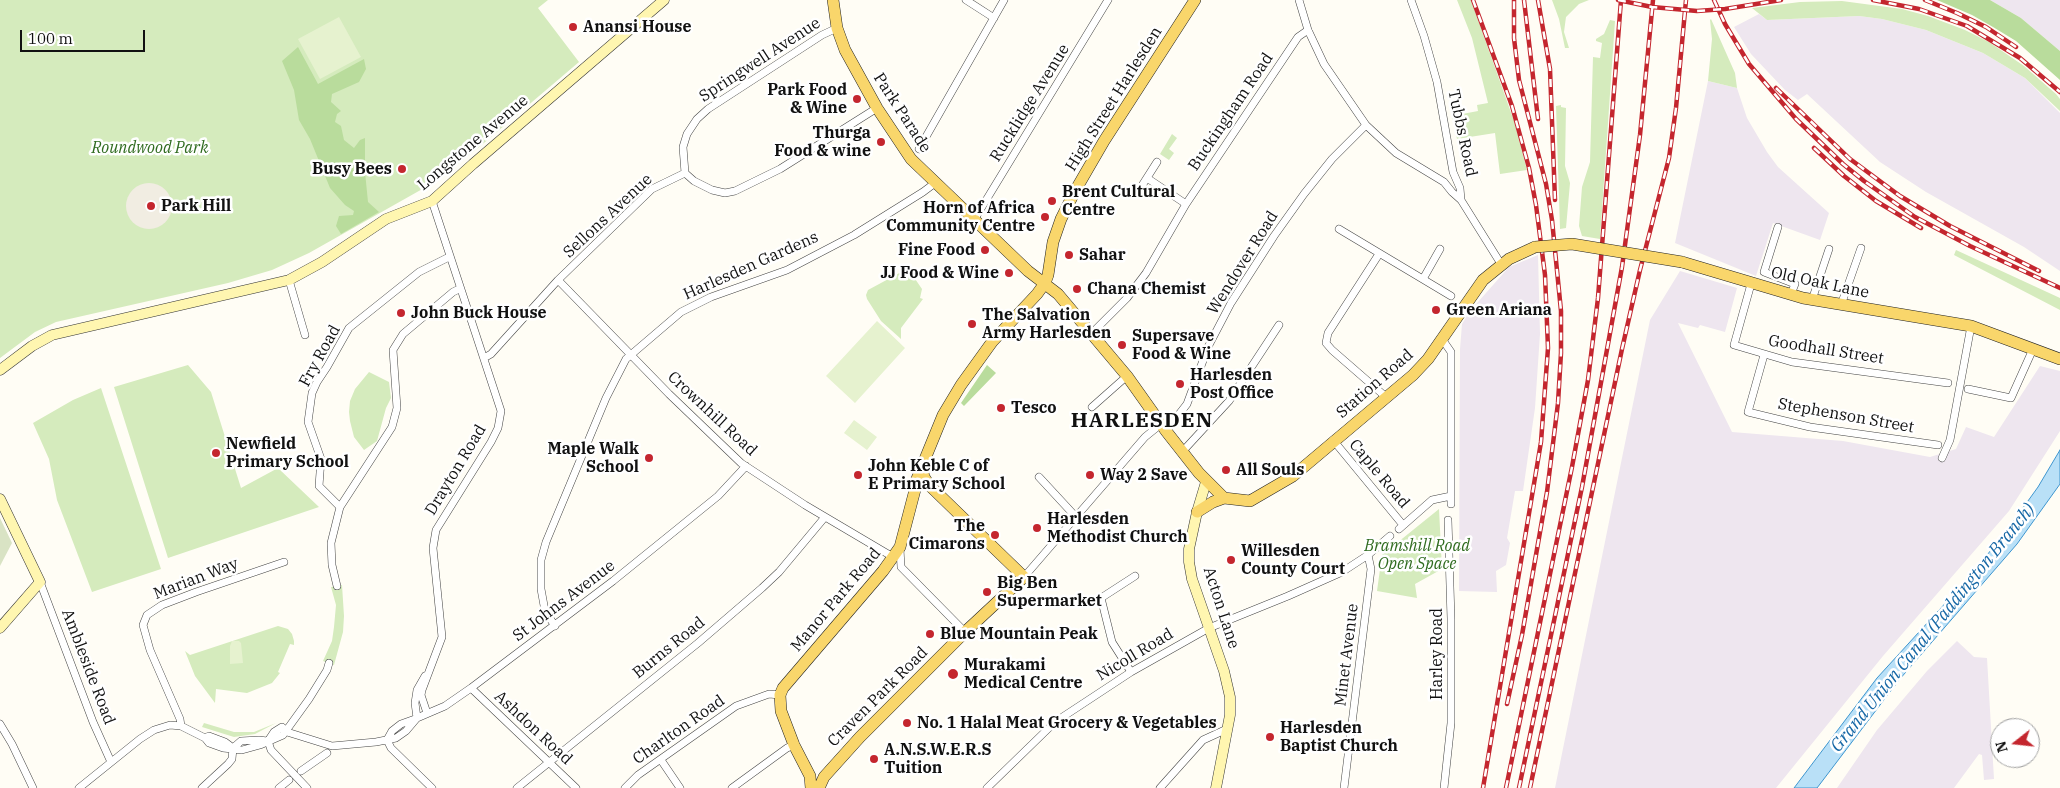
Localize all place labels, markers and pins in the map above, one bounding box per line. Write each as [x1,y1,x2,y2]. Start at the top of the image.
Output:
place label: Anansi House [583,17,692,37]
marker: Anansi House [567,21,579,33]
place label: Park Food & Wine [767,80,847,118]
marker: Park Food & Wine [851,93,863,105]
place label: Thurga Food & wine [774,123,871,161]
marker: Thurga Food & wine [875,136,887,148]
place label: Busy Bees [312,159,392,179]
marker: Busy Bees [396,163,408,175]
place label: Brent Cultural Centre [1062,182,1175,220]
marker: Brent Cultural Centre [1046,195,1058,207]
place label: Park Hill [161,196,231,216]
place label: Horn of Africa Community Centre [886,198,1035,236]
marker: Park Hill [145,200,157,212]
marker: Horn of Africa Community Centre [1039,211,1051,223]
place label: Fine Food [898,240,975,260]
marker: Fine Food [979,244,991,256]
place label: Sahar [1079,245,1126,265]
marker: Sahar [1063,249,1075,261]
place label: JJ Food & Wine [881,263,999,283]
marker: JJ Food & Wine [1003,267,1015,279]
place label: Chana Chemist [1087,279,1206,299]
marker: Chana Chemist [1071,283,1083,295]
place label: Green Ariana [1446,300,1552,320]
place label: John Buck House [411,303,547,323]
marker: Green Ariana [1430,304,1442,316]
place label: The Salvation Army Harlesden [982,305,1111,343]
marker: John Buck House [395,307,407,319]
marker: The Salvation Army Harlesden [966,318,978,330]
place label: Supersave Food & Wine [1132,326,1231,364]
marker: Supersave Food & Wine [1116,339,1128,351]
place label: Harlesden Post Office [1190,365,1274,403]
marker: Harlesden Post Office [1174,378,1186,390]
place label: Tesco [1011,398,1057,418]
marker: Tesco [995,402,1007,414]
place label: Newfield Primary School [226,434,349,472]
place label: Maple Walk School [547,439,639,477]
marker: Newfield Primary School [210,447,222,459]
marker: Maple Walk School [643,452,655,464]
place label: John Keble C of E Primary School [868,456,1005,494]
place label: All Souls [1236,460,1304,480]
marker: All Souls [1220,464,1232,476]
place label: Way 2 Save [1100,465,1188,485]
marker: John Keble C of E Primary School [852,469,864,481]
marker: Way 2 Save [1084,469,1096,481]
place label: Harlesden Methodist Church [1047,509,1188,547]
place label: The Cimarons [908,516,985,554]
marker: Harlesden Methodist Church [1031,522,1043,534]
marker: The Cimarons [989,529,1001,541]
place label: Willesden County Court [1241,541,1345,579]
marker: Willesden County Court [1225,554,1237,566]
place label: Big Ben Supermarket [997,573,1102,611]
marker: Big Ben Supermarket [981,586,993,598]
place label: Blue Mountain Peak [940,624,1098,644]
marker: Blue Mountain Peak [924,628,936,640]
place label: Murakami Medical Centre [964,655,1083,693]
marker: Murakami Medical Centre [946,667,960,681]
place label: No. 1 Halal Meat Grocery & Vegetables [917,713,1217,733]
marker: No. 1 Halal Meat Grocery & Vegetables [901,717,913,729]
place label: Harlesden Baptist Church [1280,718,1398,756]
marker: Harlesden Baptist Church [1264,731,1276,743]
place label: A.N.S.W.E.R.S Tuition [884,740,992,778]
marker: A.N.S.W.E.R.S Tuition [868,753,880,765]

